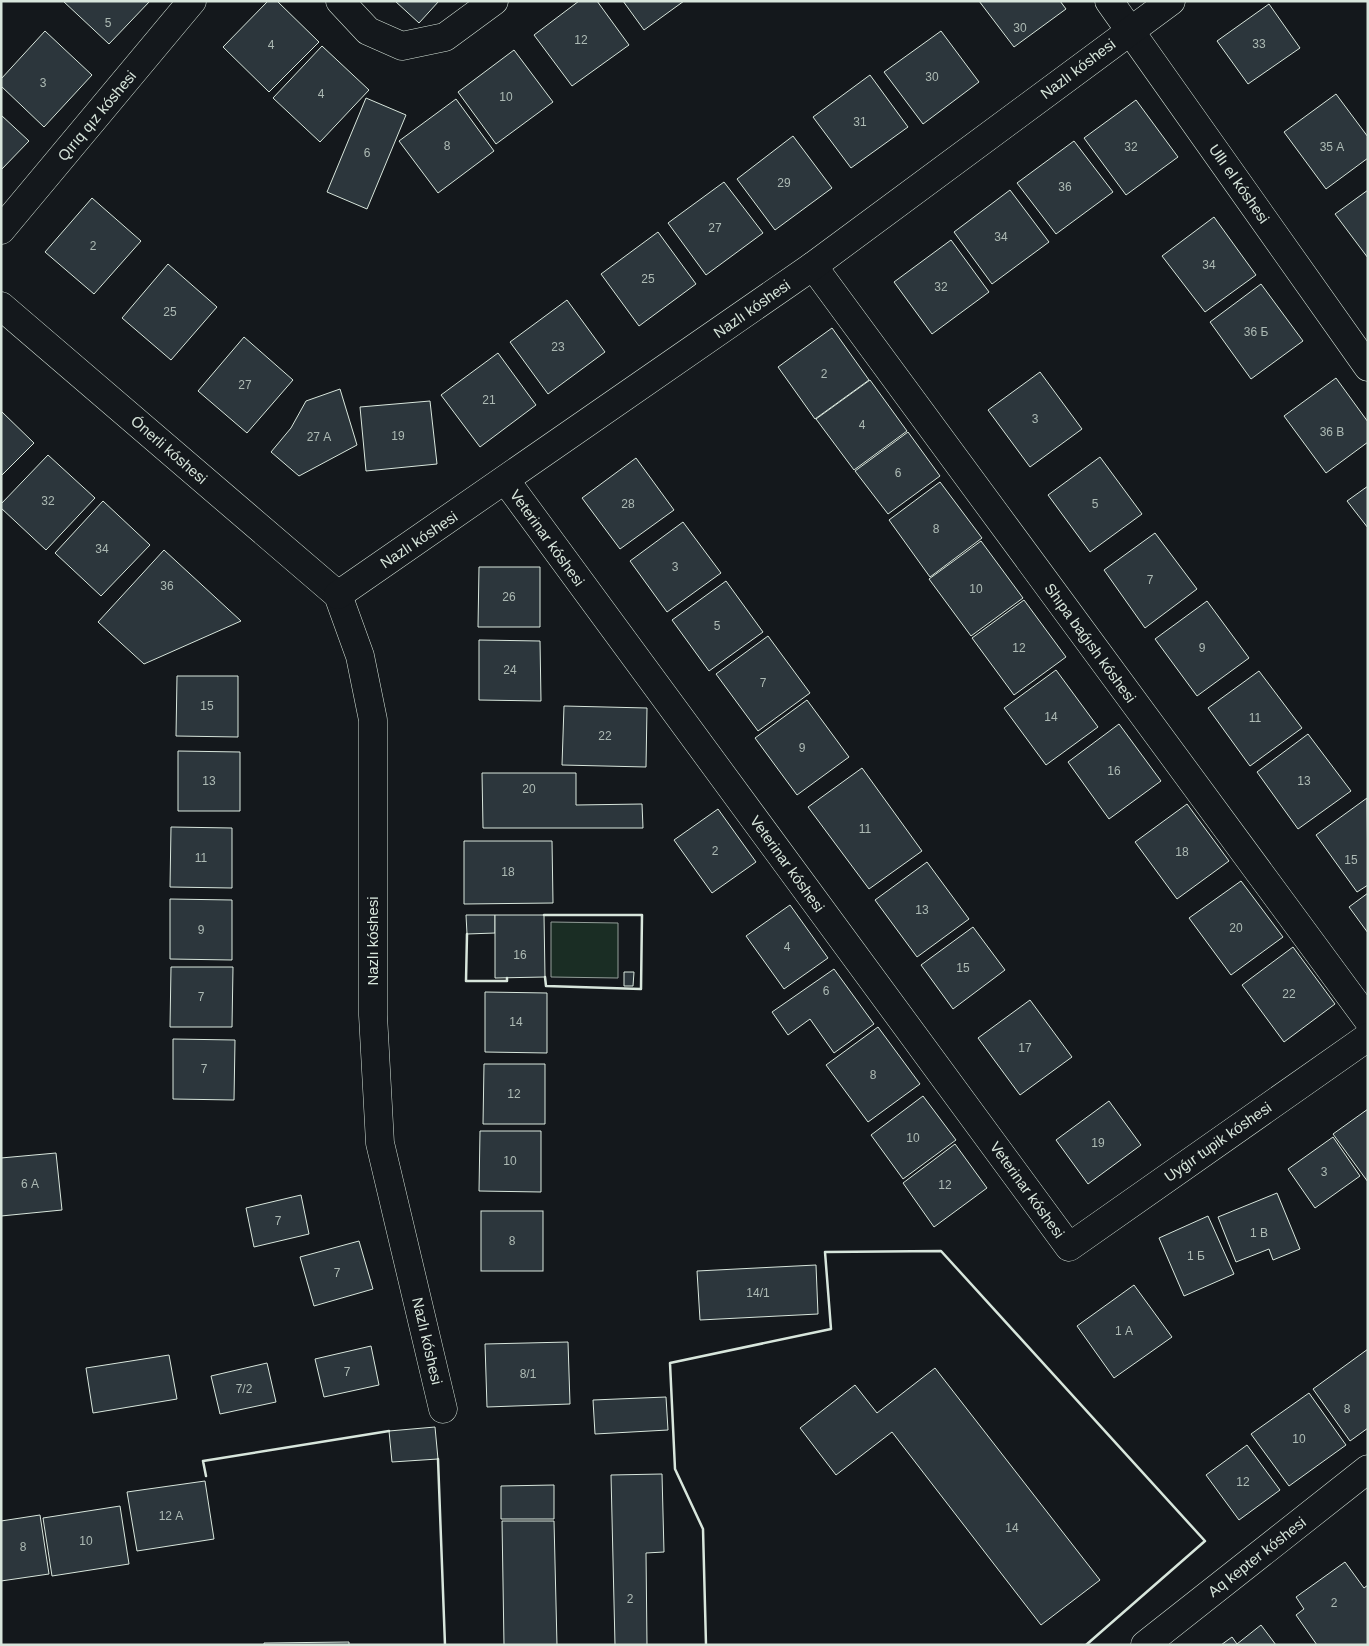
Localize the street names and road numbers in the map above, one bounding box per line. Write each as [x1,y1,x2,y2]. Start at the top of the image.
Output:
street label: Nazlı kóshesi [1037,35,1118,102]
street label: Qırıq qız kóshesi [54,67,139,164]
street label: Ullı el kóshesi [1206,141,1273,226]
street label: Nazlı kóshesi [710,276,793,341]
street label: Ónerli kóshesi [128,412,211,487]
street label: Veterinar kóshesi [507,486,588,589]
street label: Nazlı kóshesi [377,508,460,572]
street label: Shıpa baǵısh kóshesi [1041,580,1139,706]
street label: Veterinar kóshesi [747,812,828,915]
street label: Nazlı kóshesi [364,896,381,986]
street label: Uyǵır tupik kóshesi [1161,1098,1274,1185]
street label: Veterinar kóshesi [987,1138,1068,1241]
street label: Nazlı kóshesi [409,1296,446,1386]
street label: Aq kepter kóshesi [1204,1513,1309,1600]

